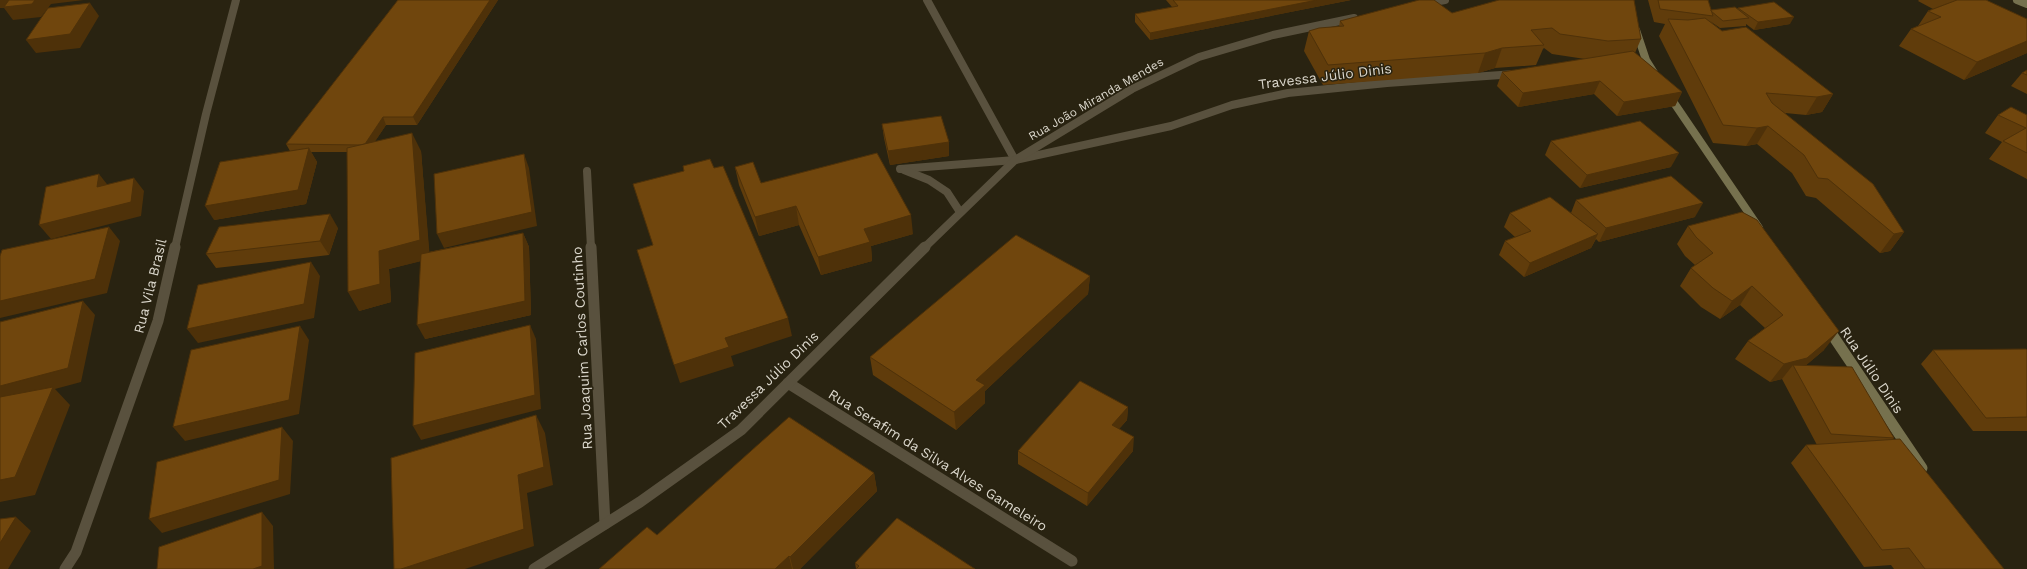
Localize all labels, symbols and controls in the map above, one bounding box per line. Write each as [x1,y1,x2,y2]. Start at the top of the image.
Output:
street label: Rua João Miranda Mendes [1026,55,1166,143]
street label: Travessa Júlio Dinis [1258,60,1392,92]
street label: Rua Vila Brasil [130,236,170,335]
street label: Rua Joaquim Carlos Coutinho [569,246,595,450]
street label: Rua Júlio Dinis [1837,324,1907,416]
street label: Travessa Júlio Dinis [714,328,822,432]
street label: Rua Serafim da Silva Alves Gameleiro [826,386,1050,534]

